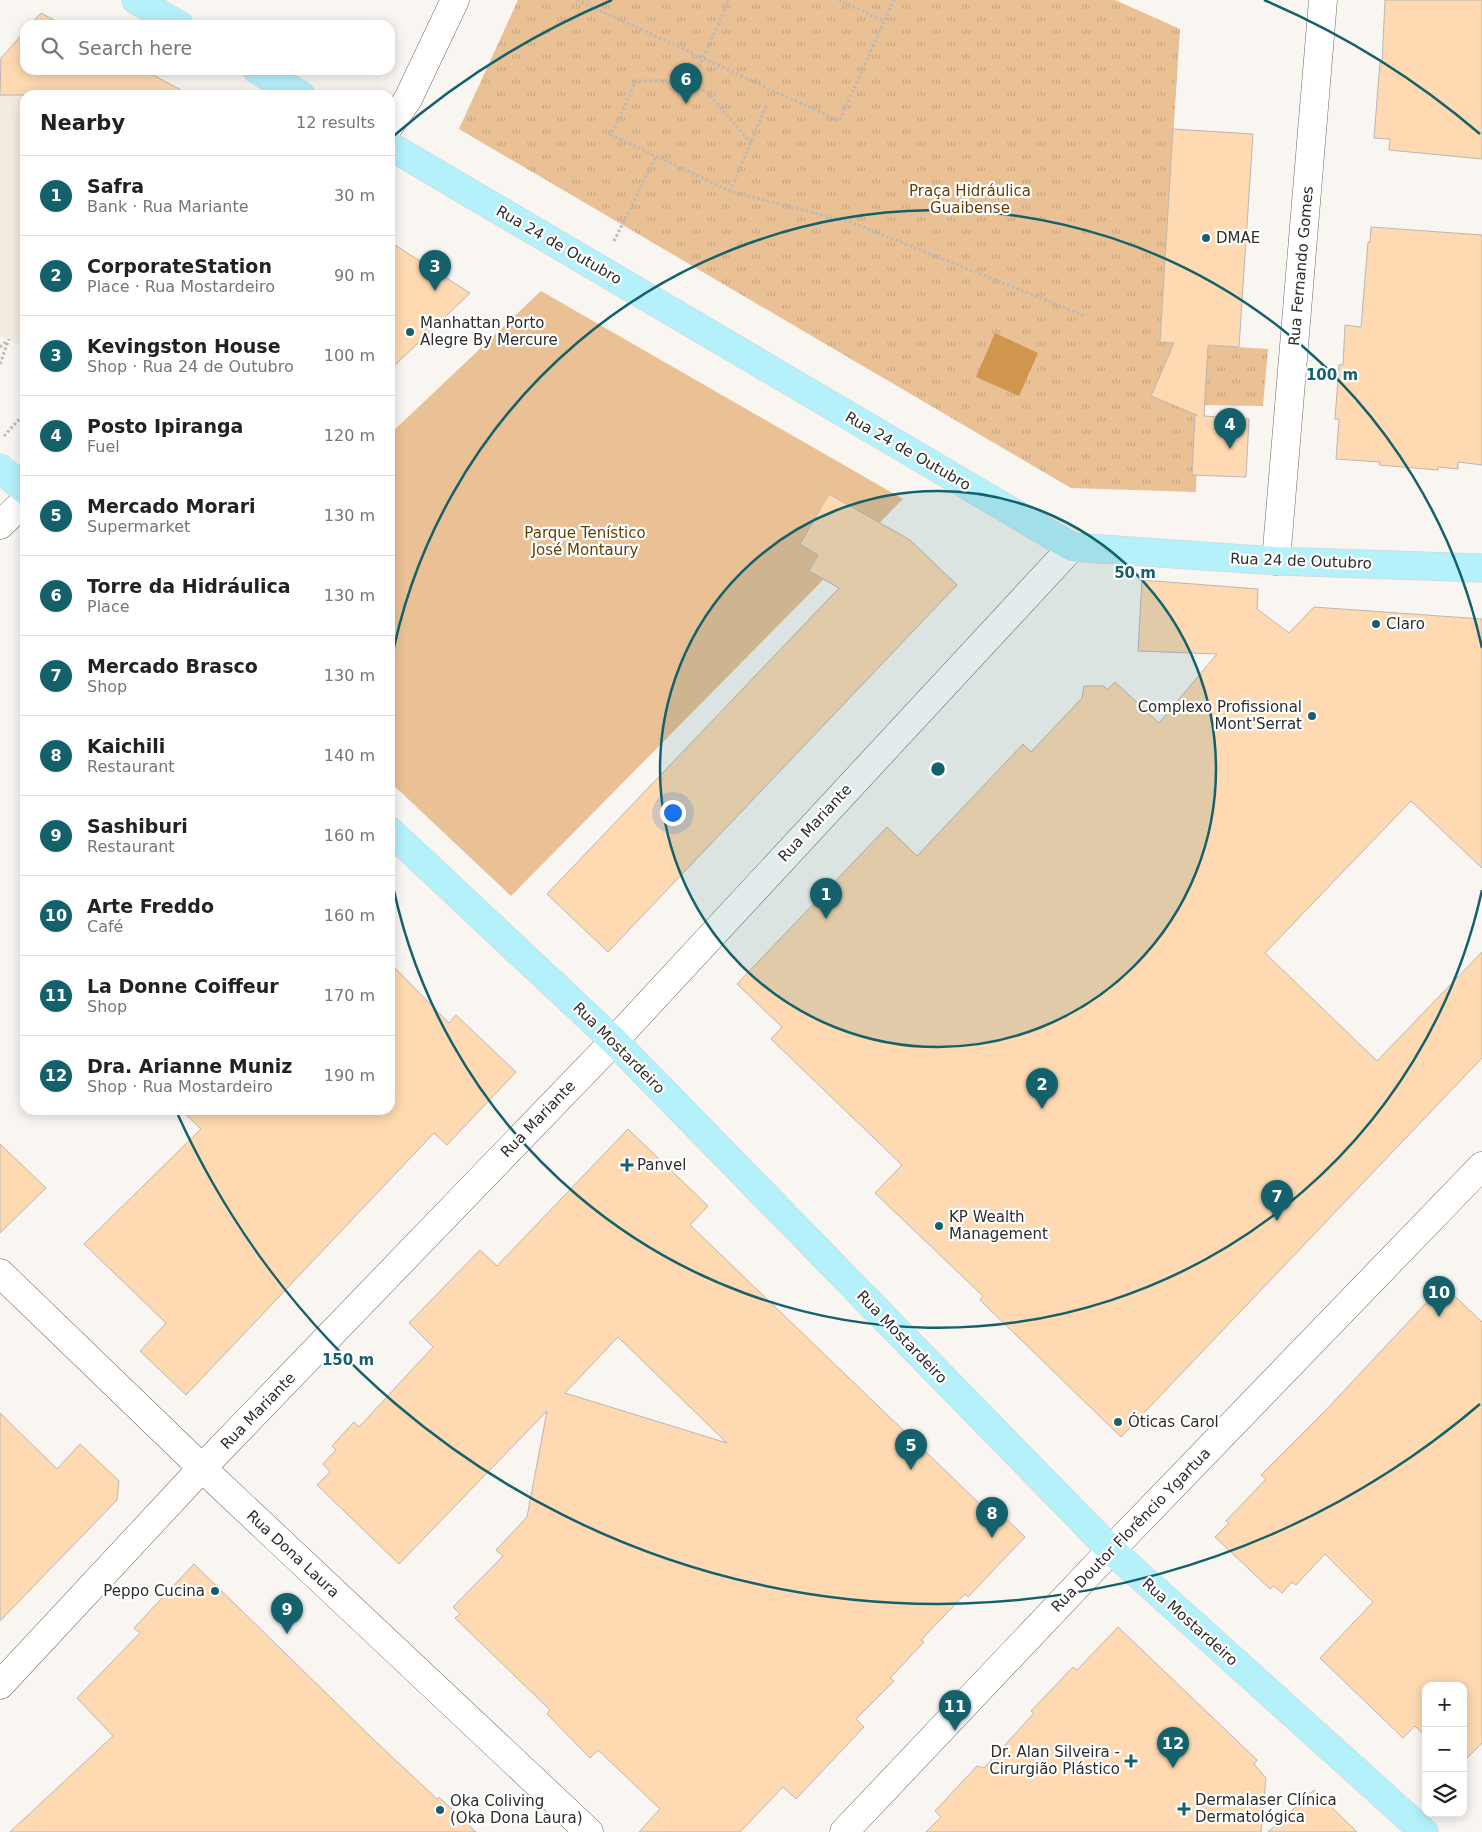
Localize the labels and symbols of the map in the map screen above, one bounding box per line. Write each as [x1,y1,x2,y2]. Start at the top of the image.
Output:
pin: 6 [670,63,702,104]
park label: Praça Hidráulica Guaibense [909,182,1031,217]
street label: Rua Fernando Gomes [1285,185,1317,347]
street label: Rua 24 de Outubro [493,202,625,288]
place label: DMAE [1216,229,1260,247]
marker: DMAE [1200,232,1212,244]
pin: 3 [419,250,451,291]
place label: Manhattan Porto Alegre By Mercure [420,314,558,349]
marker: Manhattan Porto Alegre By Mercure [404,326,416,338]
text: 100 m [1306,366,1358,384]
street label: Rua 24 de Outubro [842,408,974,494]
pin: 4 [1214,408,1246,449]
park label: Parque Tenístico José Montaury [524,524,646,559]
street label: Rua 24 de Outubro [1230,550,1372,572]
text: 50 m [1114,564,1156,582]
place label: Claro [1386,615,1425,633]
marker: Claro [1370,618,1382,630]
place label: Complexo Profissional Mont'Serrat [1138,698,1302,733]
marker: Complexo Profissional Mont'Serrat [1306,710,1318,722]
centre of rings [929,760,947,778]
street label: Rua Mariante [774,780,856,866]
your location [660,800,686,826]
pin: 1 [810,878,842,919]
street label: Rua Mostardeiro [569,998,669,1098]
pin: 2 [1026,1068,1058,1109]
street label: Rua Mariante [497,1077,579,1161]
place label: Panvel [637,1156,686,1174]
marker: Panvel [621,1159,633,1171]
pin: 7 [1261,1180,1293,1221]
place label: KP Wealth Management [949,1208,1048,1243]
marker: KP Wealth Management [933,1220,945,1232]
pin: 10 [1423,1276,1455,1317]
street label: Rua Mostardeiro [853,1287,951,1387]
text: 150 m [322,1351,374,1369]
street label: Rua Mariante [217,1369,299,1453]
place label: Óticas Carol [1128,1412,1219,1431]
marker: Óticas Carol [1112,1416,1124,1428]
pin: 5 [895,1429,927,1470]
street label: Rua Doutor Florêncio Ygartua [1048,1444,1214,1616]
pin: 8 [976,1497,1008,1538]
street label: Rua Dona Laura [243,1507,343,1601]
street label: Rua Mostardeiro [1139,1574,1241,1670]
place label: Peppo Cucina [103,1582,205,1600]
marker: Peppo Cucina [209,1585,221,1597]
pin: 9 [271,1593,303,1634]
pin: 11 [939,1690,971,1731]
pin: 12 [1157,1727,1189,1768]
place label: Dr. Alan Silveira - Cirurgião Plástico [989,1743,1120,1778]
marker: Dr. Alan Silveira - Cirurgião Plástico [1124,1754,1138,1768]
place label: Dermalaser Clínica Dermatológica [1195,1791,1337,1826]
place label: Oka Coliving (Oka Dona Laura) [450,1792,583,1827]
marker: Dermalaser Clínica Dermatológica [1177,1802,1191,1816]
marker: Oka Coliving (Oka Dona Laura) [434,1804,446,1816]

